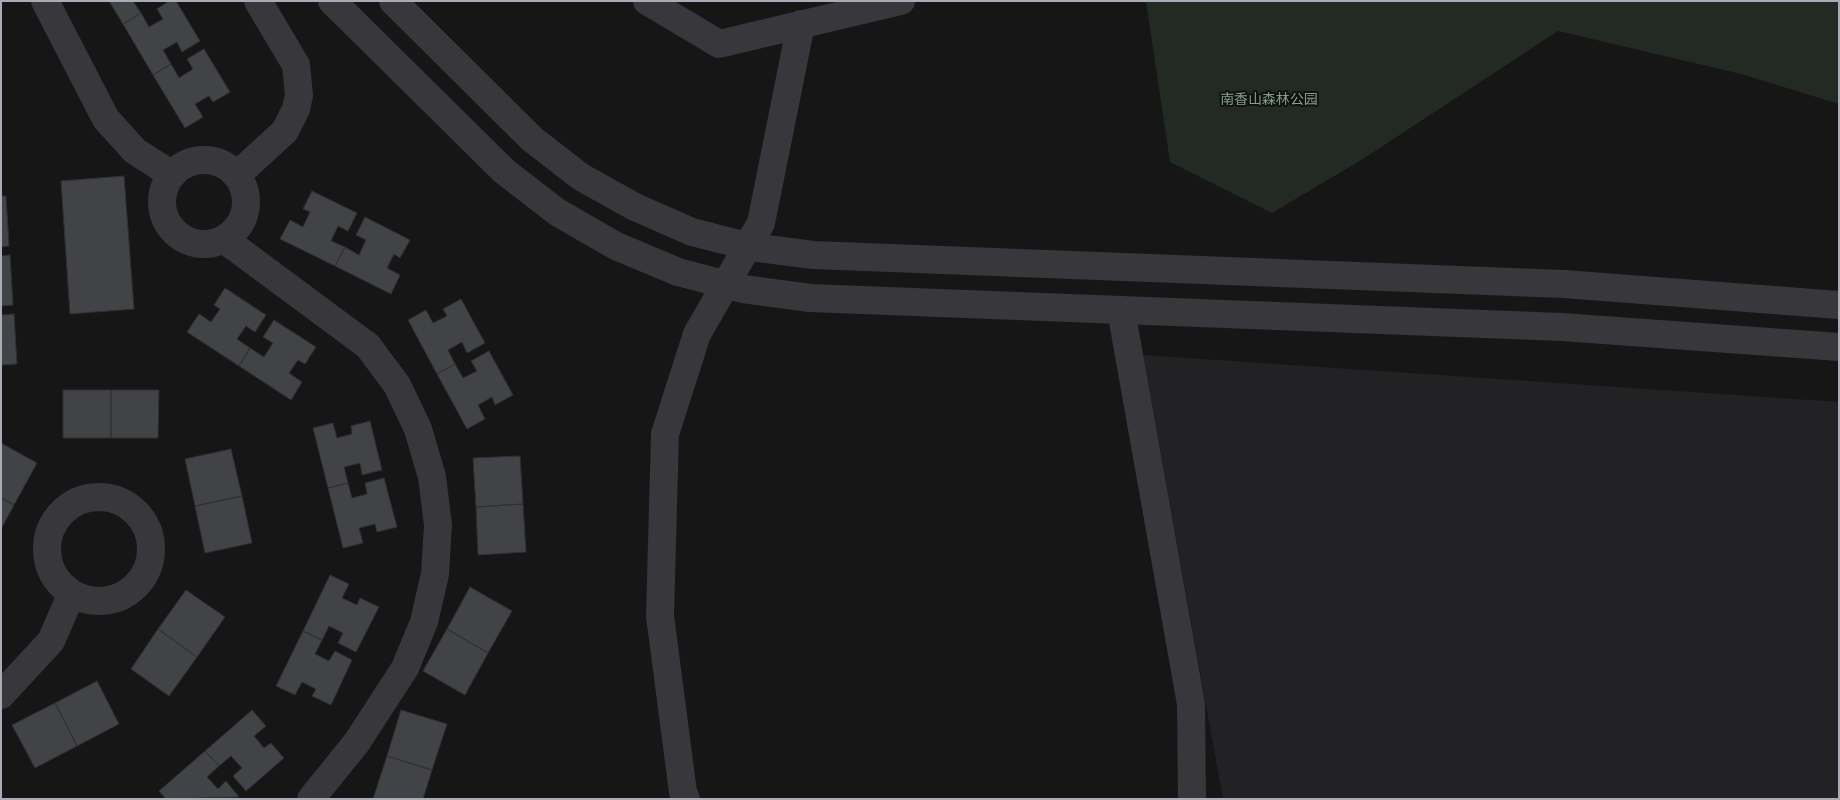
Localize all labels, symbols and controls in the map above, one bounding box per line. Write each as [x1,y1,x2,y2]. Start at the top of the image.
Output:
park label: 南香山森林公园 [1220,92,1318,108]

